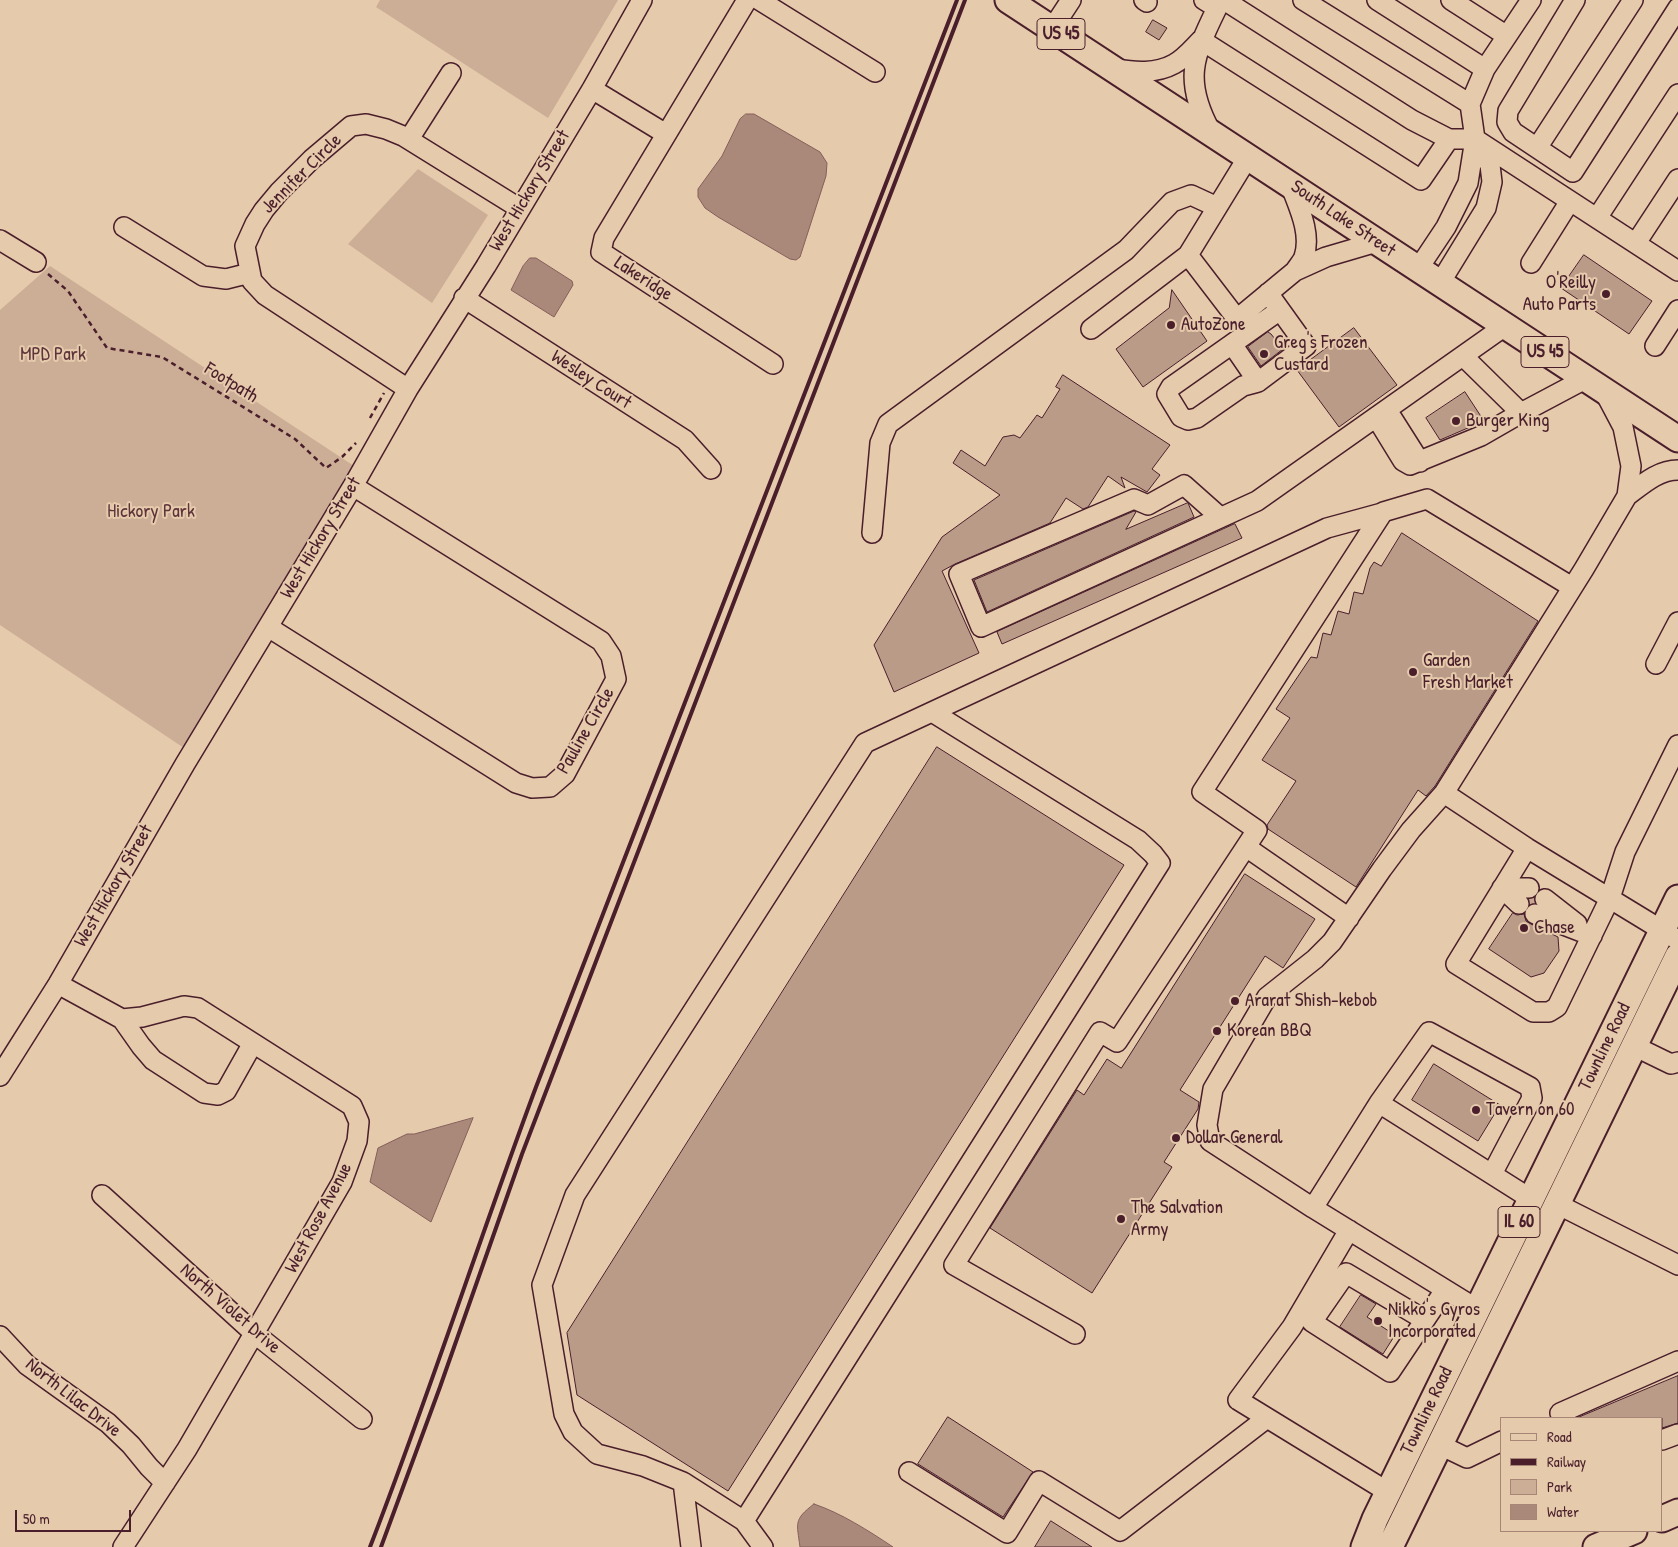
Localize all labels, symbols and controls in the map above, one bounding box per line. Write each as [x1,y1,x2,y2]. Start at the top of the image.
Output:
road number: US 45 [1037,18,1085,50]
street label: West Hickory Street [485,126,575,256]
street label: Jennifer Circle [257,129,347,219]
street label: South Lake Street [1286,176,1400,262]
street label: Lakeridge [610,252,676,306]
place label: O'Reilly Auto Parts [1523,272,1596,316]
marker: O'Reilly Auto Parts [1600,288,1612,300]
place label: AutoZone [1181,314,1246,336]
marker: AutoZone [1165,319,1177,331]
place label: Greg's Frozen Custard [1274,332,1368,376]
road number: US 45 [1521,337,1569,368]
park label: MPD Park [20,344,86,366]
street label: Wesley Court [547,346,635,414]
marker: Greg's Frozen Custard [1258,348,1270,360]
street label: Footpath [200,358,262,408]
place label: Burger King [1466,410,1549,432]
marker: Burger King [1450,415,1462,427]
street label: West Hickory Street [276,473,366,603]
park label: Hickory Park [107,501,195,523]
place label: Garden Fresh Market [1423,650,1513,694]
marker: Garden Fresh Market [1407,666,1419,678]
street label: Pauline Circle [552,684,620,778]
street label: West Hickory Street [70,821,158,951]
place label: Chase [1534,917,1575,939]
marker: Chase [1518,922,1530,934]
place label: Ararat Shish-kebob [1245,990,1377,1012]
marker: Ararat Shish-kebob [1229,995,1241,1007]
street label: Townline Road [1574,999,1636,1095]
place label: Korean BBQ [1227,1020,1312,1042]
marker: Korean BBQ [1211,1025,1223,1037]
place label: Tavern on 60 [1486,1099,1574,1121]
marker: Tavern on 60 [1470,1104,1482,1116]
place label: Dollar General [1186,1127,1283,1149]
marker: Dollar General [1170,1132,1182,1144]
street label: West Rose Avenue [280,1159,358,1277]
place label: The Salvation Army [1131,1197,1223,1241]
road number: IL 60 [1498,1206,1540,1238]
marker: The Salvation Army [1115,1213,1127,1225]
street label: North Violet Drive [175,1259,285,1359]
place label: Nikko's Gyros Incorporated [1388,1299,1480,1343]
marker: Nikko's Gyros Incorporated [1372,1315,1384,1327]
street label: North Lilac Drive [21,1354,125,1442]
street label: Townline Road [1396,1363,1458,1459]
legend [1500,1417,1663,1532]
text: Road [1547,1426,1572,1447]
text: Railway [1547,1451,1586,1472]
text: Park [1547,1476,1572,1497]
scale bar [18,1500,134,1532]
text: Water [1547,1501,1579,1522]
text: 50 m [23,1508,50,1529]

